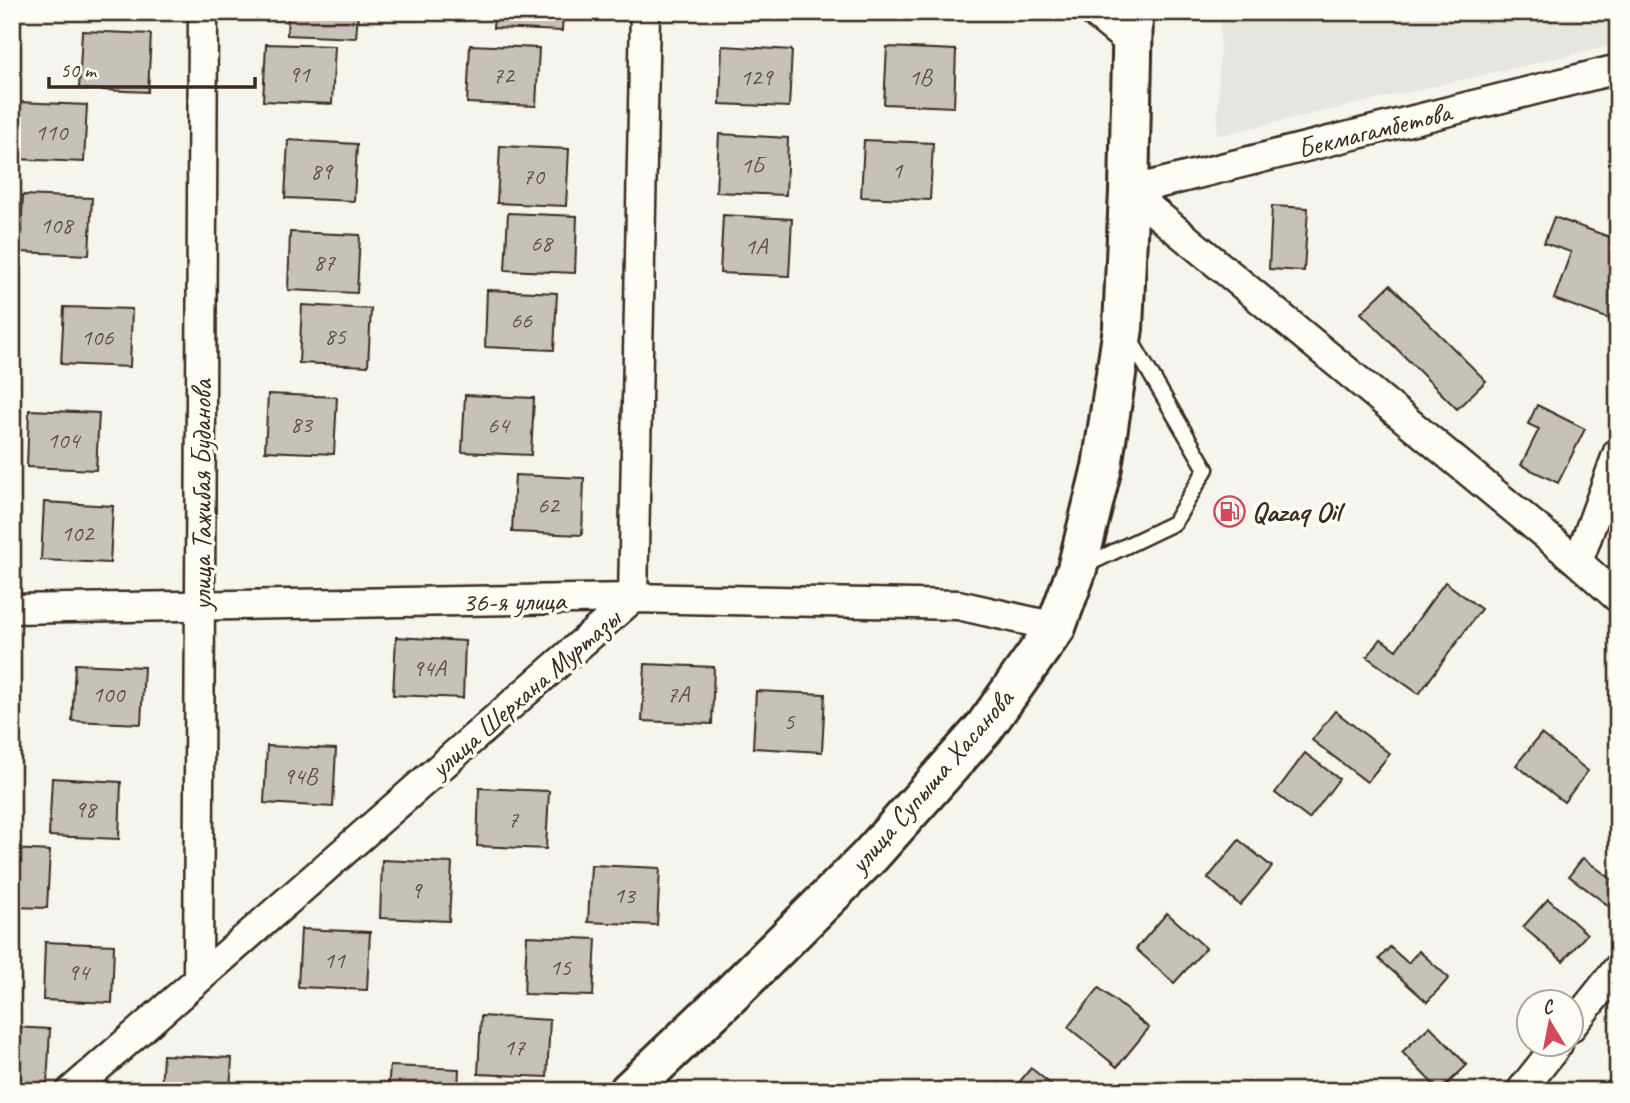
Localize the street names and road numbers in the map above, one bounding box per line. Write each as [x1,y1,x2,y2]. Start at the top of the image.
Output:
street label: Бекмагамбетова [1294,93,1457,166]
street label: улица Тажибая Буданова [184,378,219,612]
street label: 36-я улица [462,583,568,619]
street label: улица Шерхана Муртазы [421,599,629,786]
street label: улица Супыша Хасанова [840,680,1022,882]

